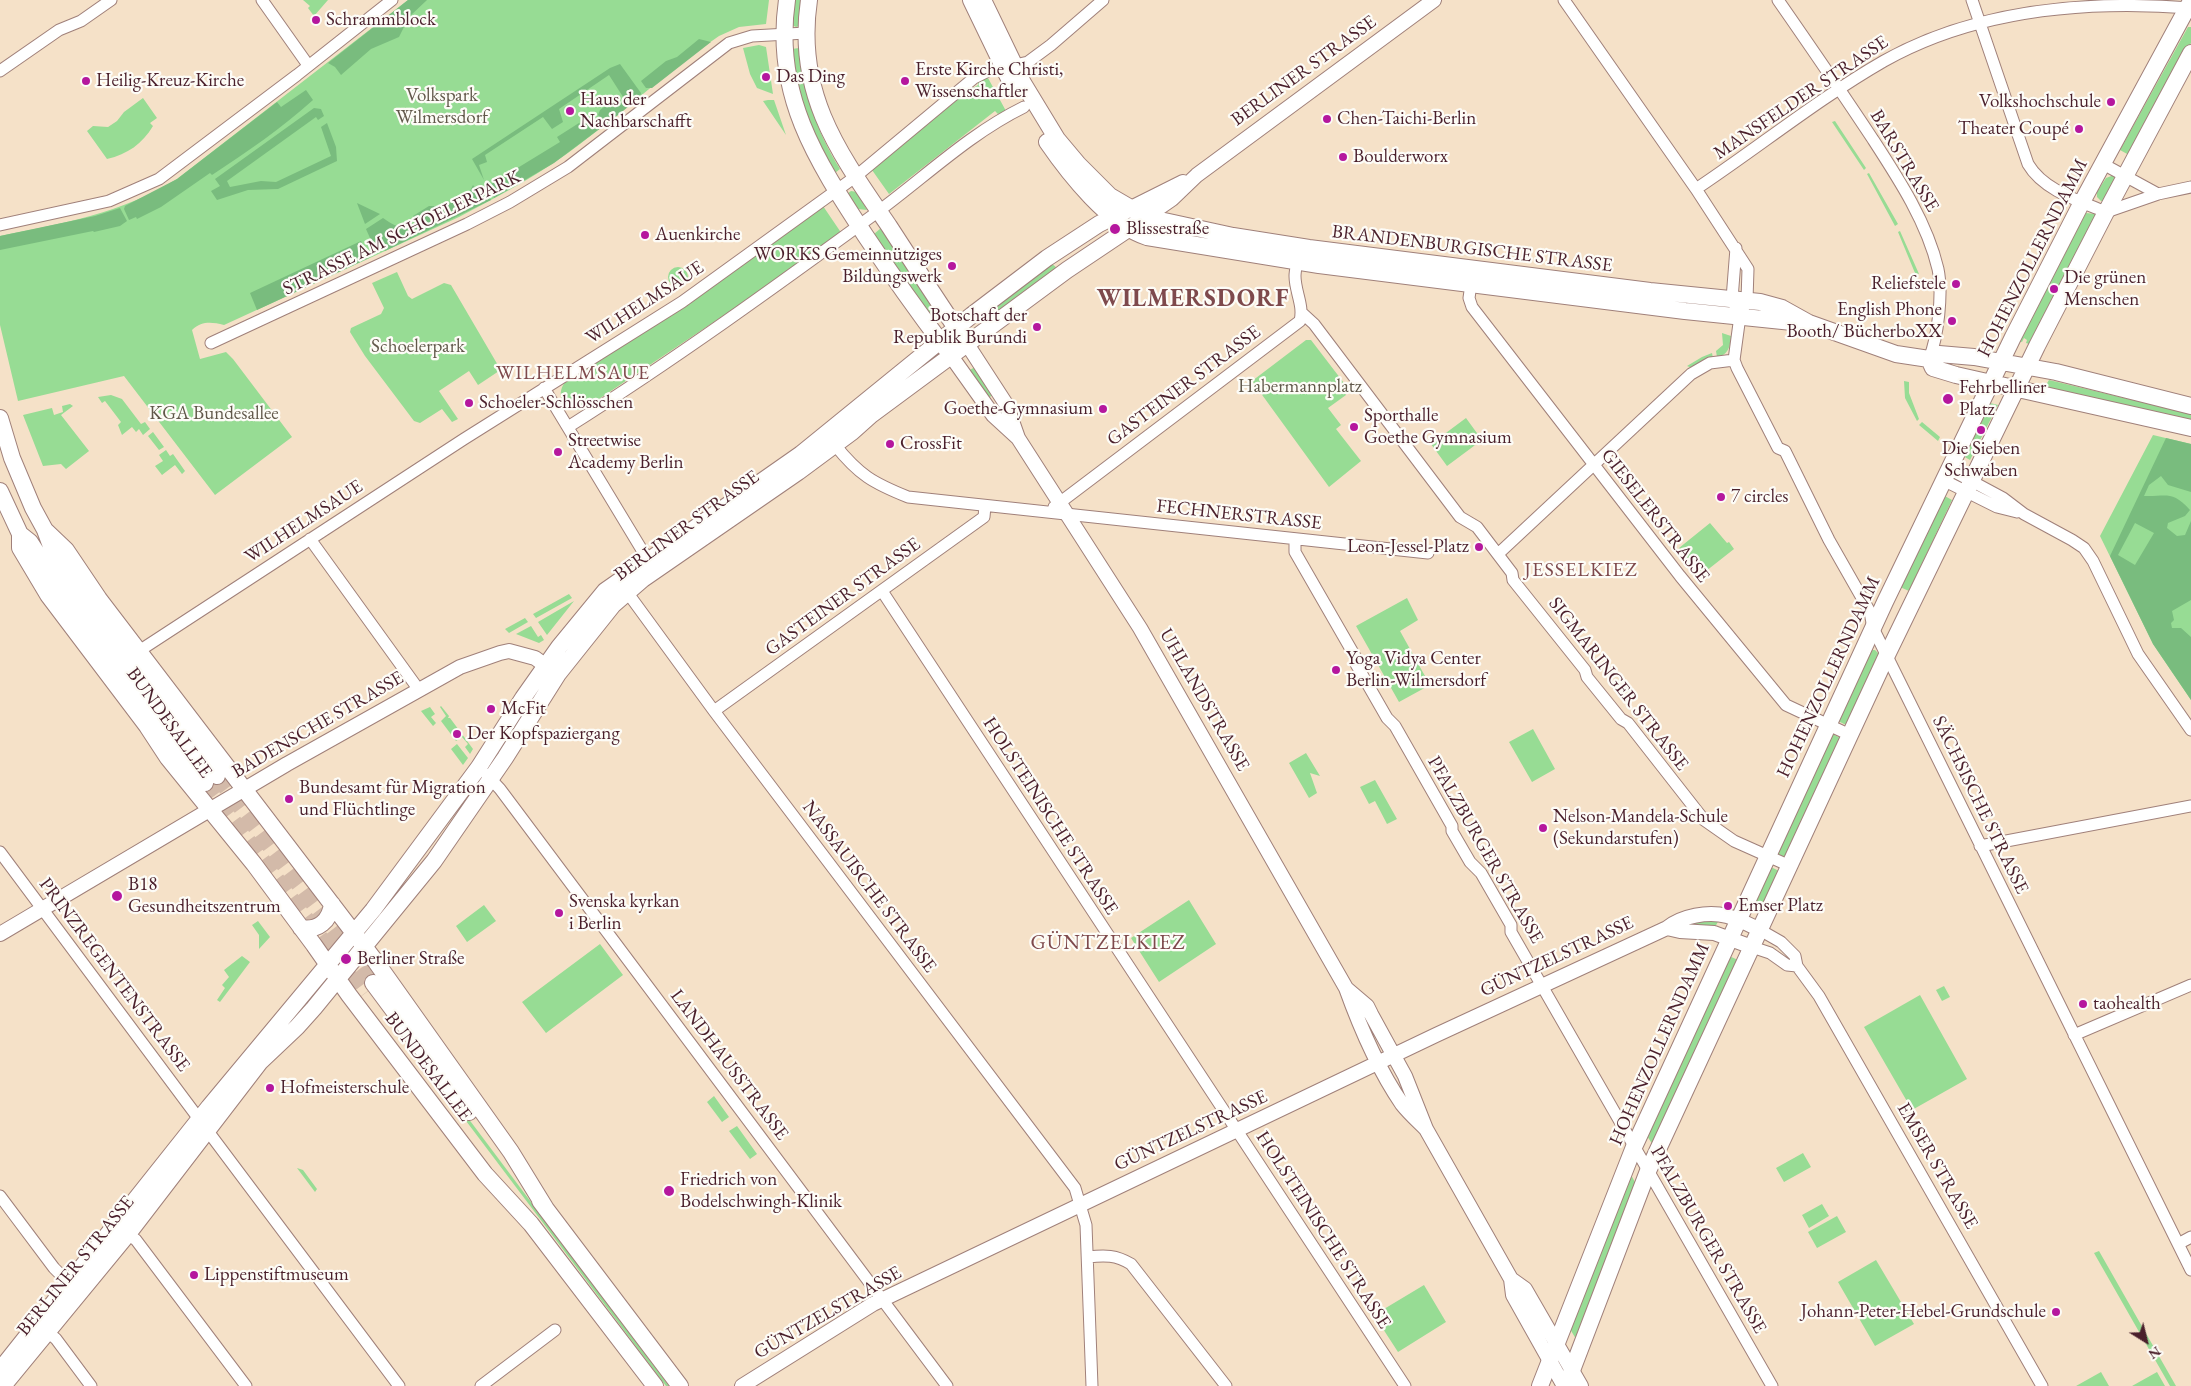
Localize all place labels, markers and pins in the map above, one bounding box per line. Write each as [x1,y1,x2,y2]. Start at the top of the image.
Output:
place label: Schrammblock [326,9,436,31]
marker: Schrammblock [310,14,322,26]
place label: Erste Kirche Christi, Wissenschaftler [915,59,1063,103]
place label: Das Ding [776,66,845,88]
place label: Heilig-Kreuz-Kirche [96,70,244,92]
marker: Das Ding [760,71,772,83]
marker: Heilig-Kreuz-Kirche [80,75,92,87]
marker: Erste Kirche Christi, Wissenschaftler [899,75,911,87]
place label: Haus der Nachbarschafft [580,89,692,133]
place label: Volkshochschule [1979,91,2101,113]
marker: Volkshochschule [2105,96,2117,108]
marker: Haus der Nachbarschafft [564,105,576,117]
place label: Chen-Taichi-Berlin [1337,108,1476,130]
marker: Chen-Taichi-Berlin [1321,113,1333,125]
place label: Theater Coupé [1958,118,2069,140]
marker: Theater Coupé [2073,123,2085,135]
place label: Boulderworx [1353,146,1448,168]
marker: Boulderworx [1337,151,1349,163]
place label: Blissestraße [1126,218,1209,240]
marker: Blissestraße [1108,222,1122,236]
place label: Auenkirche [655,224,740,246]
marker: Auenkirche [639,229,651,241]
place label: WORKS Gemeinnütziges Bildungswerk [754,244,942,288]
marker: WORKS Gemeinnütziges Bildungswerk [946,260,958,272]
place label: Die grünen Menschen [2064,267,2146,311]
place label: Reliefstele [1871,273,1946,295]
marker: Reliefstele [1950,278,1962,290]
marker: Die grünen Menschen [2048,283,2060,295]
place label: English Phone Booth/ BücherboXX [1786,299,1942,343]
place label: Botschaft der Republik Burundi [893,305,1027,349]
marker: English Phone Booth/ BücherboXX [1946,315,1958,327]
marker: Botschaft der Republik Burundi [1031,321,1043,333]
place label: Fehrbelliner Platz [1959,377,2046,421]
place label: Schoeler-Schlösschen [479,392,633,414]
marker: Fehrbelliner Platz [1941,392,1955,406]
marker: Schoeler-Schlösschen [463,397,475,409]
place label: Goethe-Gymnasium [944,398,1093,420]
marker: Goethe-Gymnasium [1097,403,1109,415]
place label: Sporthalle Goethe Gymnasium [1364,405,1512,449]
marker: Sporthalle Goethe Gymnasium [1348,421,1360,433]
marker: Die Sieben Schwaben [1975,424,1987,436]
place label: Streetwise Academy Berlin [568,430,684,474]
place label: CrossFit [900,433,962,455]
marker: CrossFit [884,438,896,450]
place label: Die Sieben Schwaben [1942,438,2020,482]
marker: Streetwise Academy Berlin [552,446,564,458]
place label: 7 circles [1731,486,1788,508]
marker: 7 circles [1715,491,1727,503]
place label: Leon-Jessel-Platz [1347,536,1469,558]
marker: Leon-Jessel-Platz [1473,541,1485,553]
place label: Yoga Vidya Center Berlin-Wilmersdorf [1346,648,1486,692]
marker: Yoga Vidya Center Berlin-Wilmersdorf [1330,664,1342,676]
place label: McFit [501,698,546,720]
marker: McFit [485,703,497,715]
place label: Der Kopfspaziergang [467,723,620,745]
marker: Der Kopfspaziergang [451,728,463,740]
place label: Bundesamt für Migration und Flüchtlinge [299,777,486,821]
marker: Bundesamt für Migration und Flüchtlinge [283,793,295,805]
place label: Nelson-Mandela-Schule (Sekundarstufen) [1553,806,1728,850]
marker: Nelson-Mandela-Schule (Sekundarstufen) [1537,822,1549,834]
place label: B18 Gesundheitszentrum [128,874,281,918]
marker: B18 Gesundheitszentrum [110,889,124,903]
place label: Svenska kyrkan i Berlin [569,891,680,935]
place label: Emser Platz [1738,895,1823,917]
marker: Emser Platz [1722,900,1734,912]
marker: Svenska kyrkan i Berlin [553,907,565,919]
place label: Berliner Straße [357,948,464,970]
marker: Berliner Straße [339,952,353,966]
place label: taohealth [2093,993,2161,1015]
marker: taohealth [2077,998,2089,1010]
place label: Hofmeisterschule [280,1077,409,1099]
marker: Hofmeisterschule [264,1082,276,1094]
place label: Friedrich von Bodelschwingh-Klinik [680,1169,842,1213]
marker: Friedrich von Bodelschwingh-Klinik [662,1184,676,1198]
place label: Lippenstiftmuseum [204,1264,349,1286]
marker: Lippenstiftmuseum [188,1269,200,1281]
place label: Johann-Peter-Hebel-Grundschule [1801,1301,2046,1323]
marker: Johann-Peter-Hebel-Grundschule [2050,1306,2062,1318]

